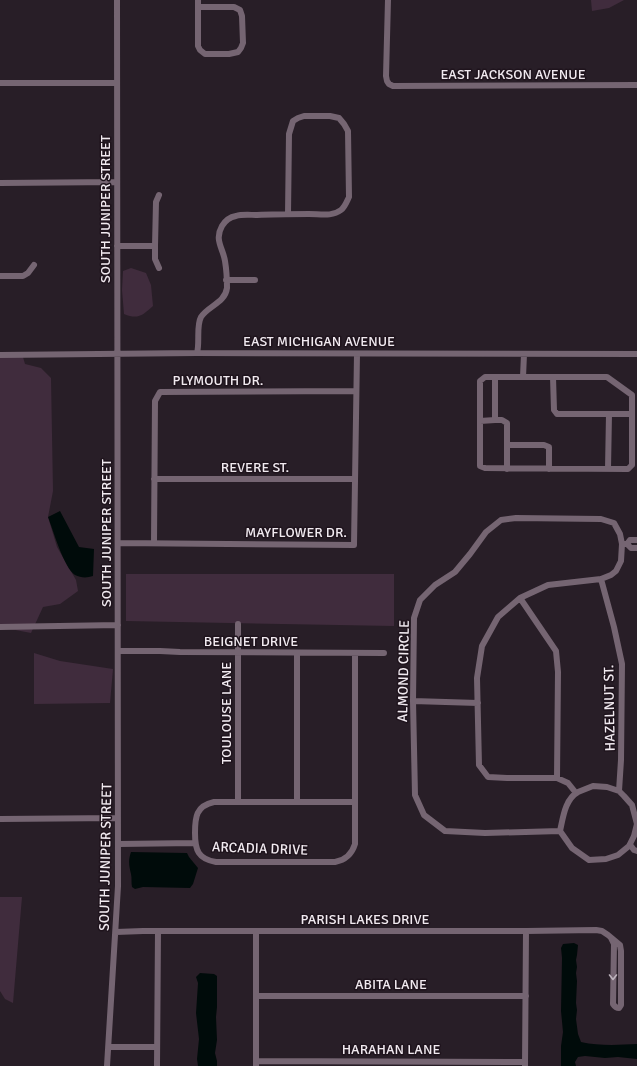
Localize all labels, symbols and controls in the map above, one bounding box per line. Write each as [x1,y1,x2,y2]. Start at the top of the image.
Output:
street label: EAST JACKSON AVENUE [440,66,586,83]
street label: SOUTH JUNIPER STREET [97,135,114,283]
street label: EAST MICHIGAN AVENUE [243,333,395,350]
street label: PLYMOUTH DR. [173,372,263,389]
street label: SOUTH JUNIPER STREET [98,459,115,607]
street label: REVERE ST. [221,459,289,476]
street label: MAYFLOWER DR. [245,524,347,541]
street label: ALMOND CIRCLE [394,620,413,722]
street label: BEIGNET DRIVE [204,633,298,650]
street label: TOULOUSE LANE [218,662,235,764]
street label: HAZELNUT ST. [600,665,619,751]
street label: SOUTH JUNIPER STREET [96,783,115,931]
street label: ARCADIA DRIVE [212,838,308,859]
street label: PARISH LAKES DRIVE [301,911,430,928]
one-way arrow [609,974,617,980]
street label: ABITA LANE [355,976,427,993]
street label: HARAHAN LANE [342,1041,440,1058]

